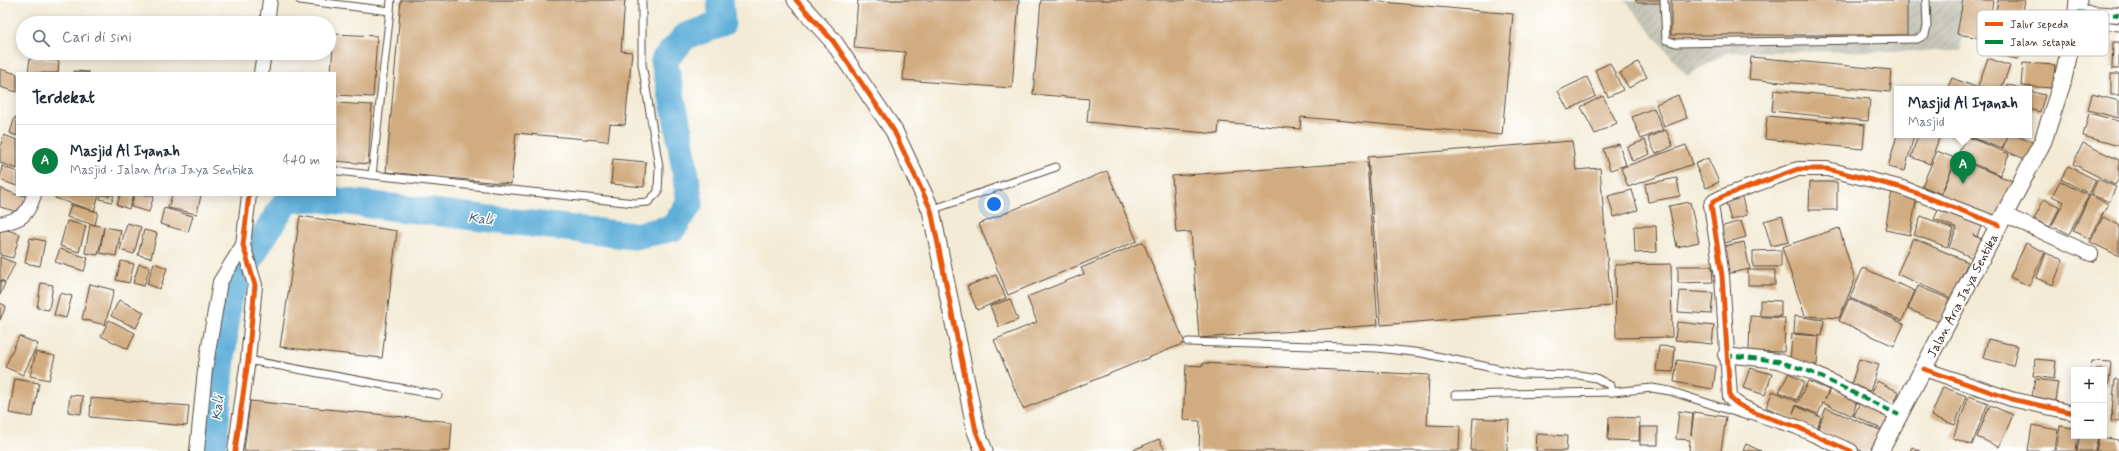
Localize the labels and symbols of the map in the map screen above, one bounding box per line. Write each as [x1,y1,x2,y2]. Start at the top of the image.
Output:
legend [1977,10,2109,56]
text: Jalur sepeda [2010,18,2068,32]
text: Jalan setapak [2010,36,2076,50]
pin: A [1950,151,1976,184]
your location [984,194,1004,214]
water label: Kali [467,209,496,230]
street label: Jalan Aria Jaya Sentika [1924,231,2003,361]
water label: Kali [208,393,228,422]

